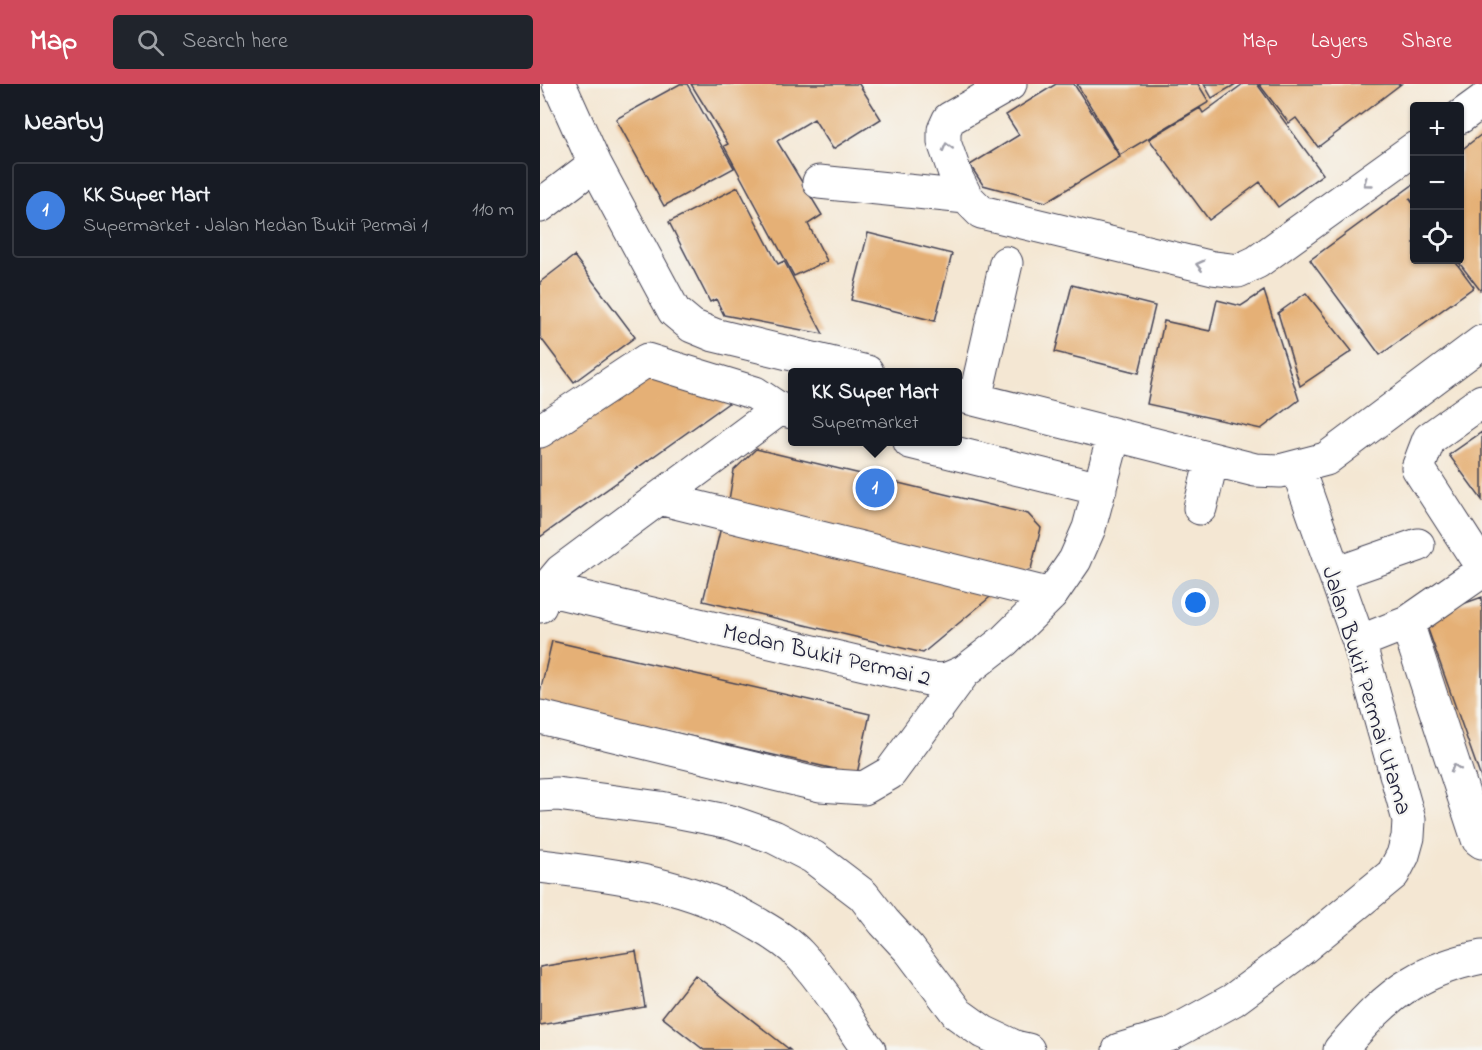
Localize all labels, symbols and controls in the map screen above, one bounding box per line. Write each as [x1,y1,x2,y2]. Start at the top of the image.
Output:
search box [113,15,533,69]
text: Map [30,22,77,63]
icon: search [134,26,167,59]
text: Search here [182,26,288,58]
text: Map [1242,27,1278,57]
text: Layers [1311,27,1368,57]
text: Share [1401,27,1452,57]
map controls [1410,102,1464,264]
button: + [1410,102,1464,156]
text: Nearby [24,104,103,142]
one-way arrow [942,142,954,153]
button: − [1410,156,1464,210]
one-way arrow [1362,176,1373,187]
text: KK Super Mart [83,180,210,212]
text: 1 [42,196,49,225]
text: 110 m [472,196,514,225]
button: locate [1410,210,1464,264]
text: Supermarket · Jalan Medan Bukit Permai 1 [83,212,428,241]
one-way arrow [1195,260,1205,273]
popup [788,368,962,446]
text: KK Super Mart [811,377,939,409]
text: Supermarket [811,409,919,438]
pin: 1 [856,466,894,510]
street label: Jalan Bukit Permai Utama [1311,562,1420,819]
your location [1181,588,1210,617]
street label: Medan Bukit Permai 2 [719,615,934,697]
one-way arrow [1449,763,1462,774]

